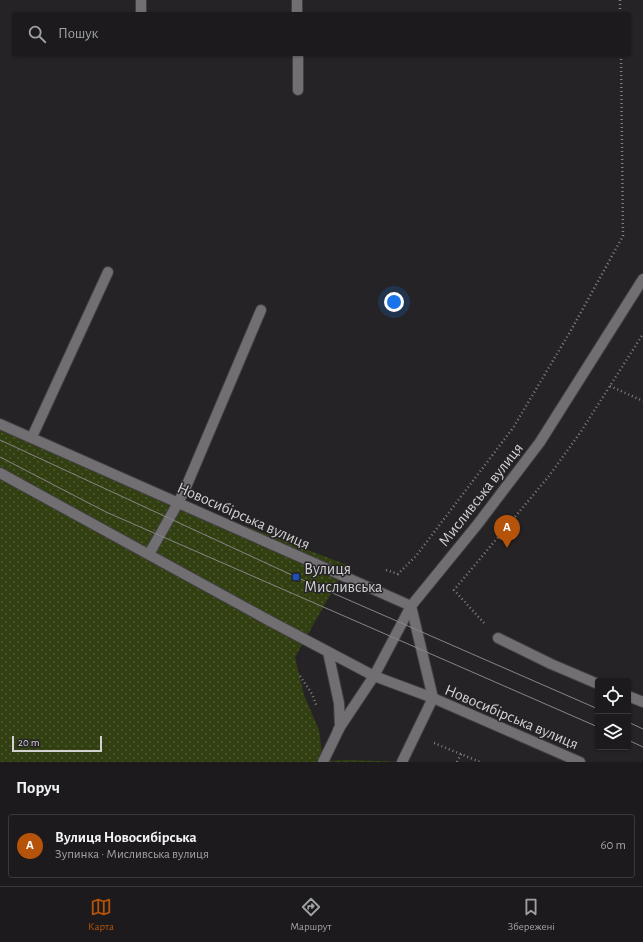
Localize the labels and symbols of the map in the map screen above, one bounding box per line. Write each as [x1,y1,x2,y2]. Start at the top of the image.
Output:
your location [384,292,404,312]
street label: Мисливська вулиця [436,440,527,550]
street label: Новосибірська вулиця [174,479,312,553]
pin: A [494,515,520,548]
place label: Вулиця Мисливська [304,561,382,595]
marker: Вулиця Мисливська [291,572,301,582]
street label: Новосибірська вулиця [442,681,581,753]
scale bar [12,734,102,753]

